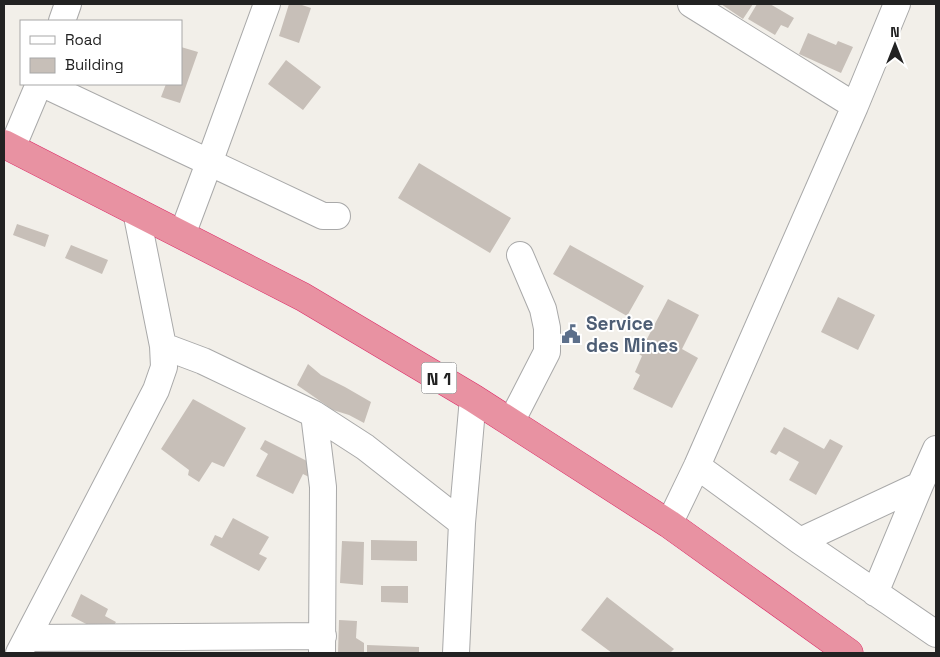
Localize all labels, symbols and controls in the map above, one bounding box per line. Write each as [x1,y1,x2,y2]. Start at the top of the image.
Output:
legend [20,20,182,85]
north arrow [870,20,920,70]
text: N [890,23,900,41]
text: Road [65,30,102,49]
text: Building [65,55,124,74]
place label: Service des Mines [586,311,678,358]
public building icon: Service des Mines [560,323,582,345]
road number: N 1 [422,362,456,393]

